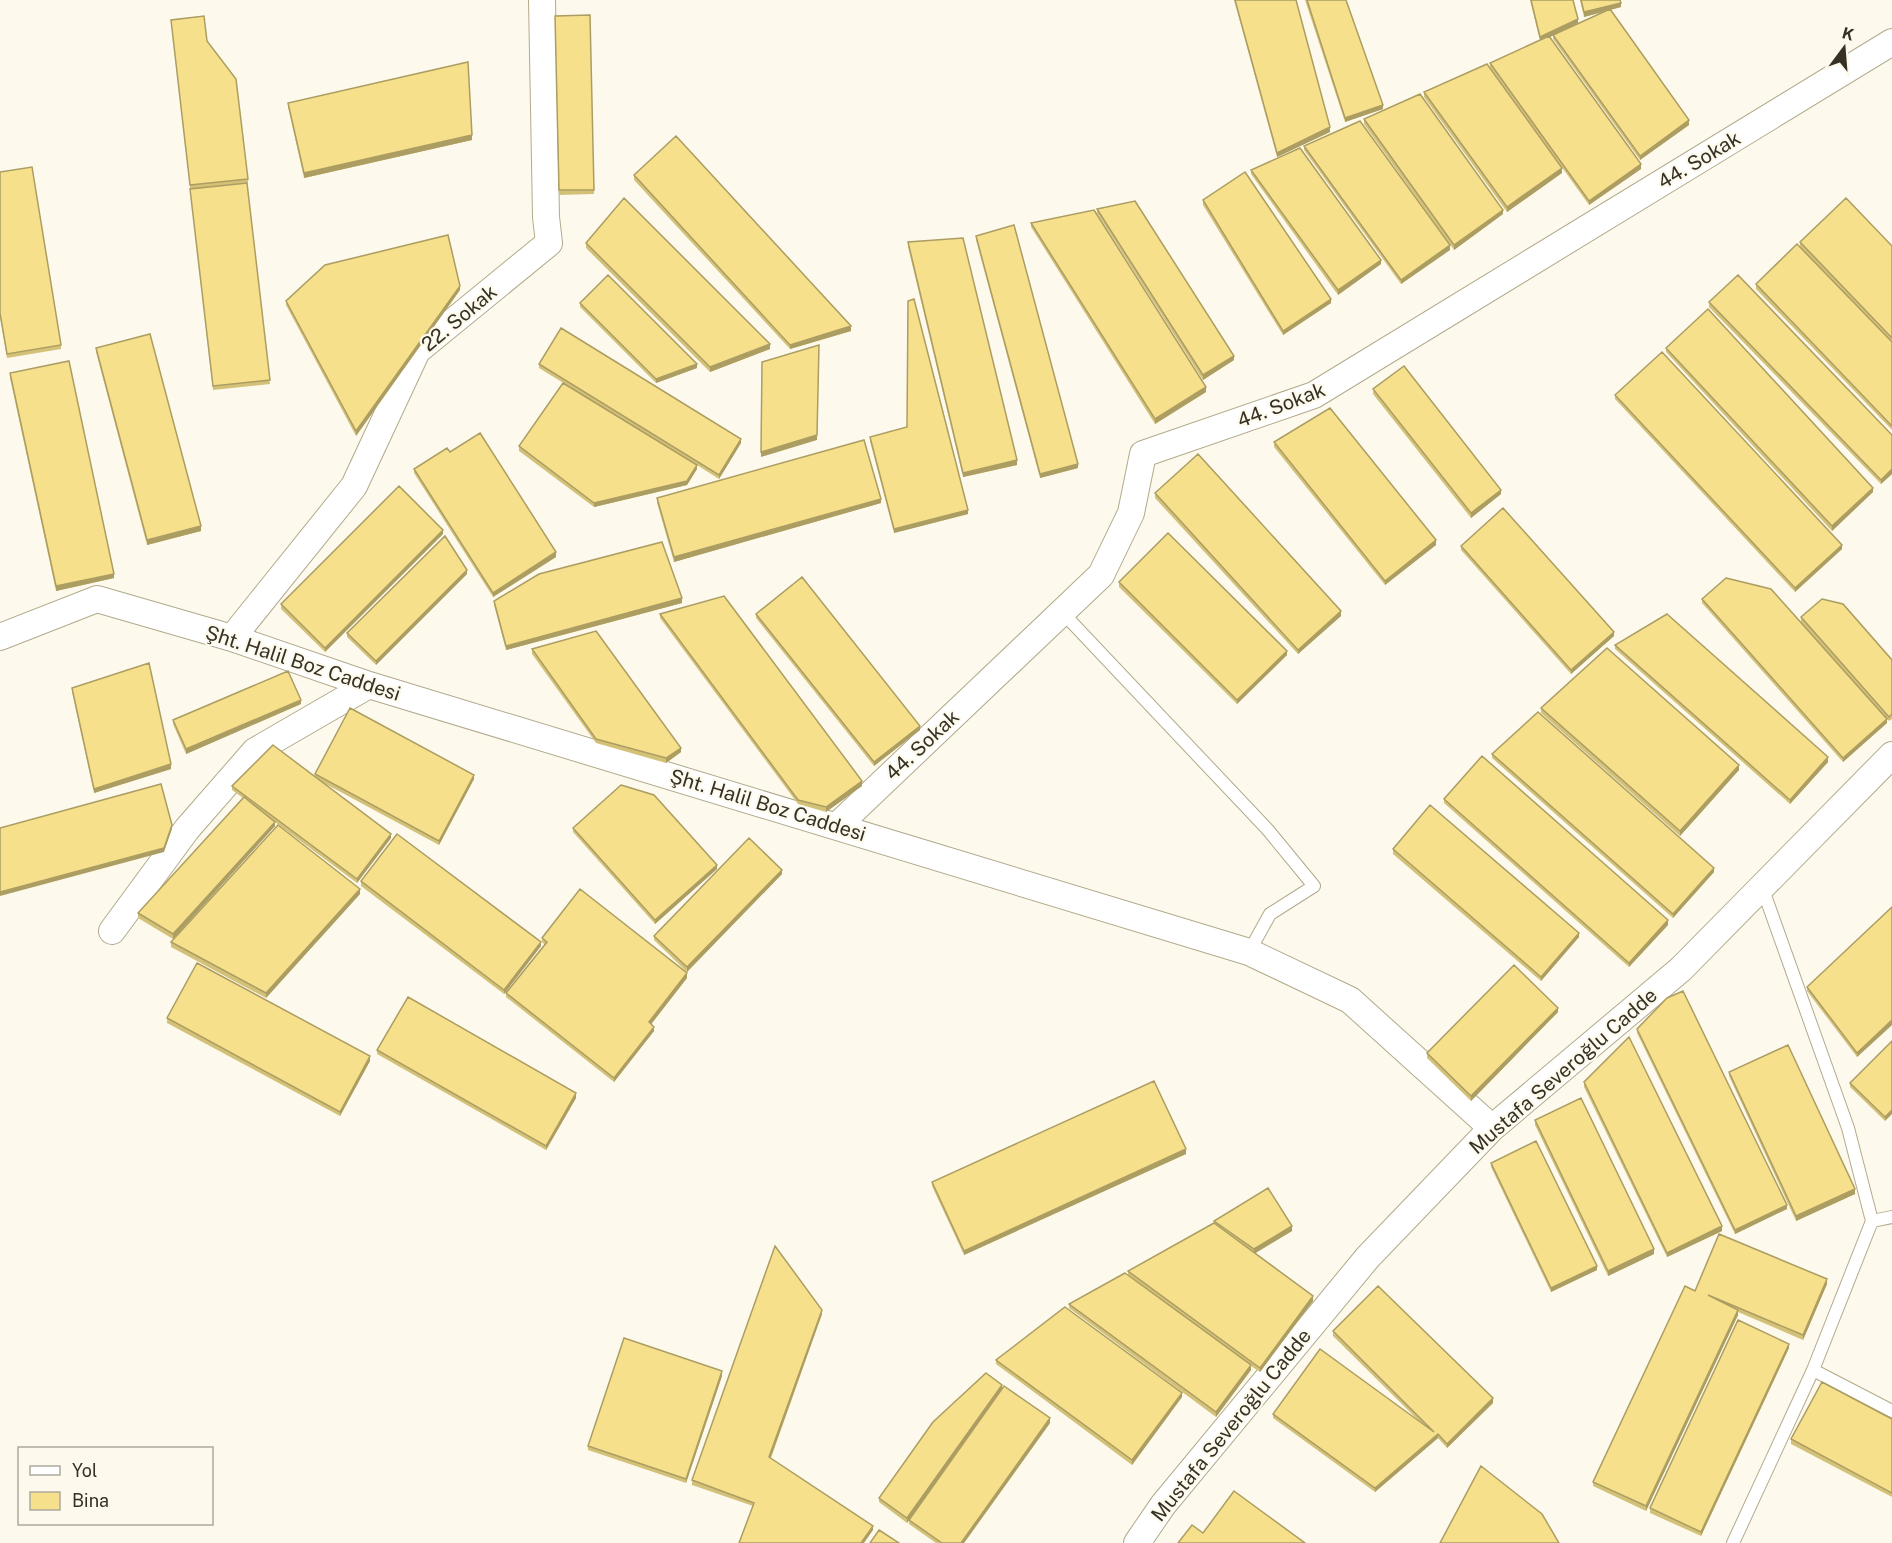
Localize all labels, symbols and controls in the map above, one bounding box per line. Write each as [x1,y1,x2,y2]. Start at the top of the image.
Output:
north arrow [1814,18,1874,78]
text: K [1840,23,1857,45]
street label: 44. Sokak [1653,126,1745,194]
street label: 22. Sokak [416,280,502,356]
street label: 44. Sokak [1234,377,1328,433]
street label: Şht. Halil Boz Caddesi [202,620,404,706]
street label: 44. Sokak [880,705,964,785]
street label: Şht. Halil Boz Caddesi [667,764,869,846]
street label: Mustafa Severoğlu Cadde [1464,983,1662,1159]
street label: Mustafa Severoğlu Cadde [1146,1324,1316,1526]
legend [18,1447,213,1525]
text: Yol [72,1460,97,1481]
text: Bina [72,1490,109,1511]

